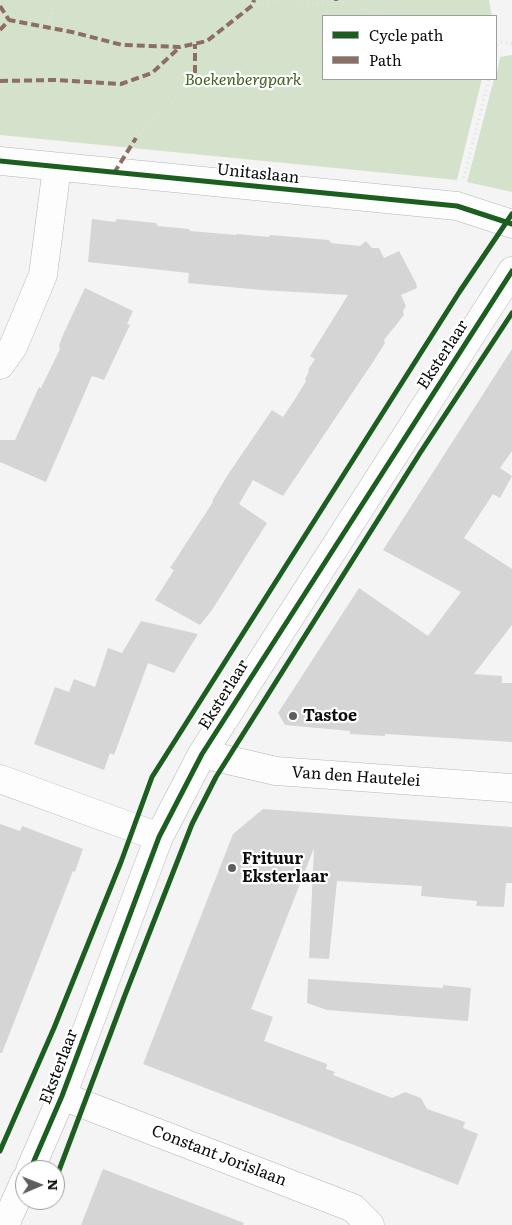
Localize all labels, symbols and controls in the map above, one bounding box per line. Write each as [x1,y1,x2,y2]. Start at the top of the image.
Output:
legend [322,15,497,80]
text: Cycle path [369,23,443,46]
text: Path [369,48,402,71]
park label: Boekenbergpark [185,70,301,90]
street label: Unitaslaan [216,160,300,188]
street label: Eksterlaar [414,317,472,393]
street label: Eksterlaar [195,657,253,733]
place label: Tastoe [303,706,357,726]
marker: Tastoe [287,710,299,722]
street label: Van den Hautelei [291,763,421,791]
place label: Frituur Eksterlaar [242,849,328,887]
marker: Frituur Eksterlaar [226,862,238,874]
street label: Eksterlaar [36,1027,82,1107]
street label: Constant Jorislaan [149,1121,289,1191]
north arrow [15,1160,65,1210]
text: N [44,1179,64,1191]

